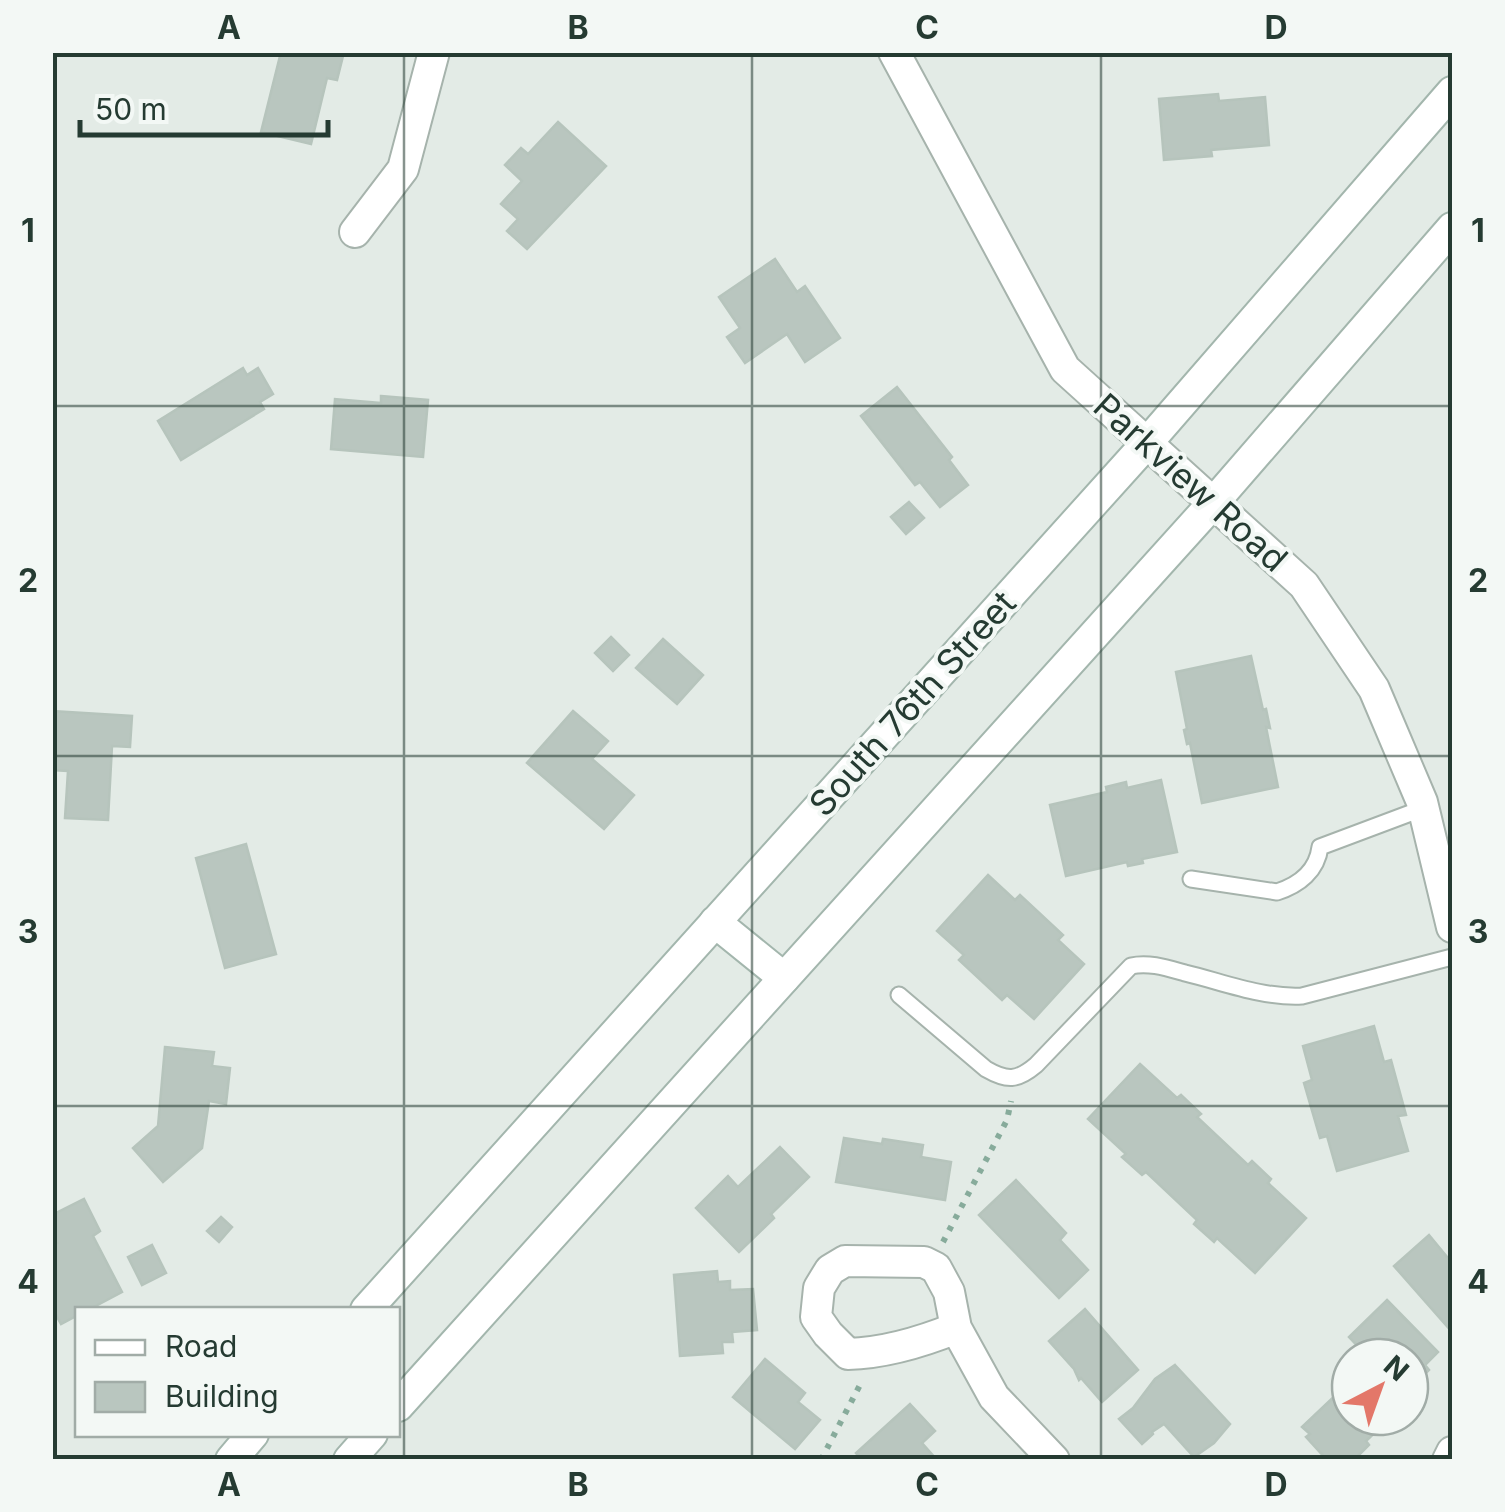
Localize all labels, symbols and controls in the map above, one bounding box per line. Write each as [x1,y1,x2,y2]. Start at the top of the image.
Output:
text: A [217,8,241,47]
text: B [567,8,589,47]
text: C [915,8,939,47]
text: D [1264,8,1288,47]
scale bar [80,75,328,137]
text: 50 m [95,91,167,127]
text: 1 [21,211,35,250]
text: 1 [1471,211,1485,250]
street label: Parkview Road [1086,384,1296,580]
text: 2 [18,561,38,600]
text: 2 [1468,561,1488,600]
street label: South 76th Street [800,582,1024,824]
text: 3 [18,912,38,951]
text: 3 [1468,912,1488,951]
text: 4 [17,1262,39,1301]
text: 4 [1467,1262,1489,1301]
legend [75,1307,400,1437]
text: Road [165,1328,237,1364]
north arrow [1330,1337,1430,1437]
text: N [1377,1348,1416,1388]
text: Building [165,1378,279,1414]
text: A [217,1465,241,1504]
text: B [567,1465,589,1504]
text: C [915,1465,939,1504]
text: D [1264,1465,1288,1504]

